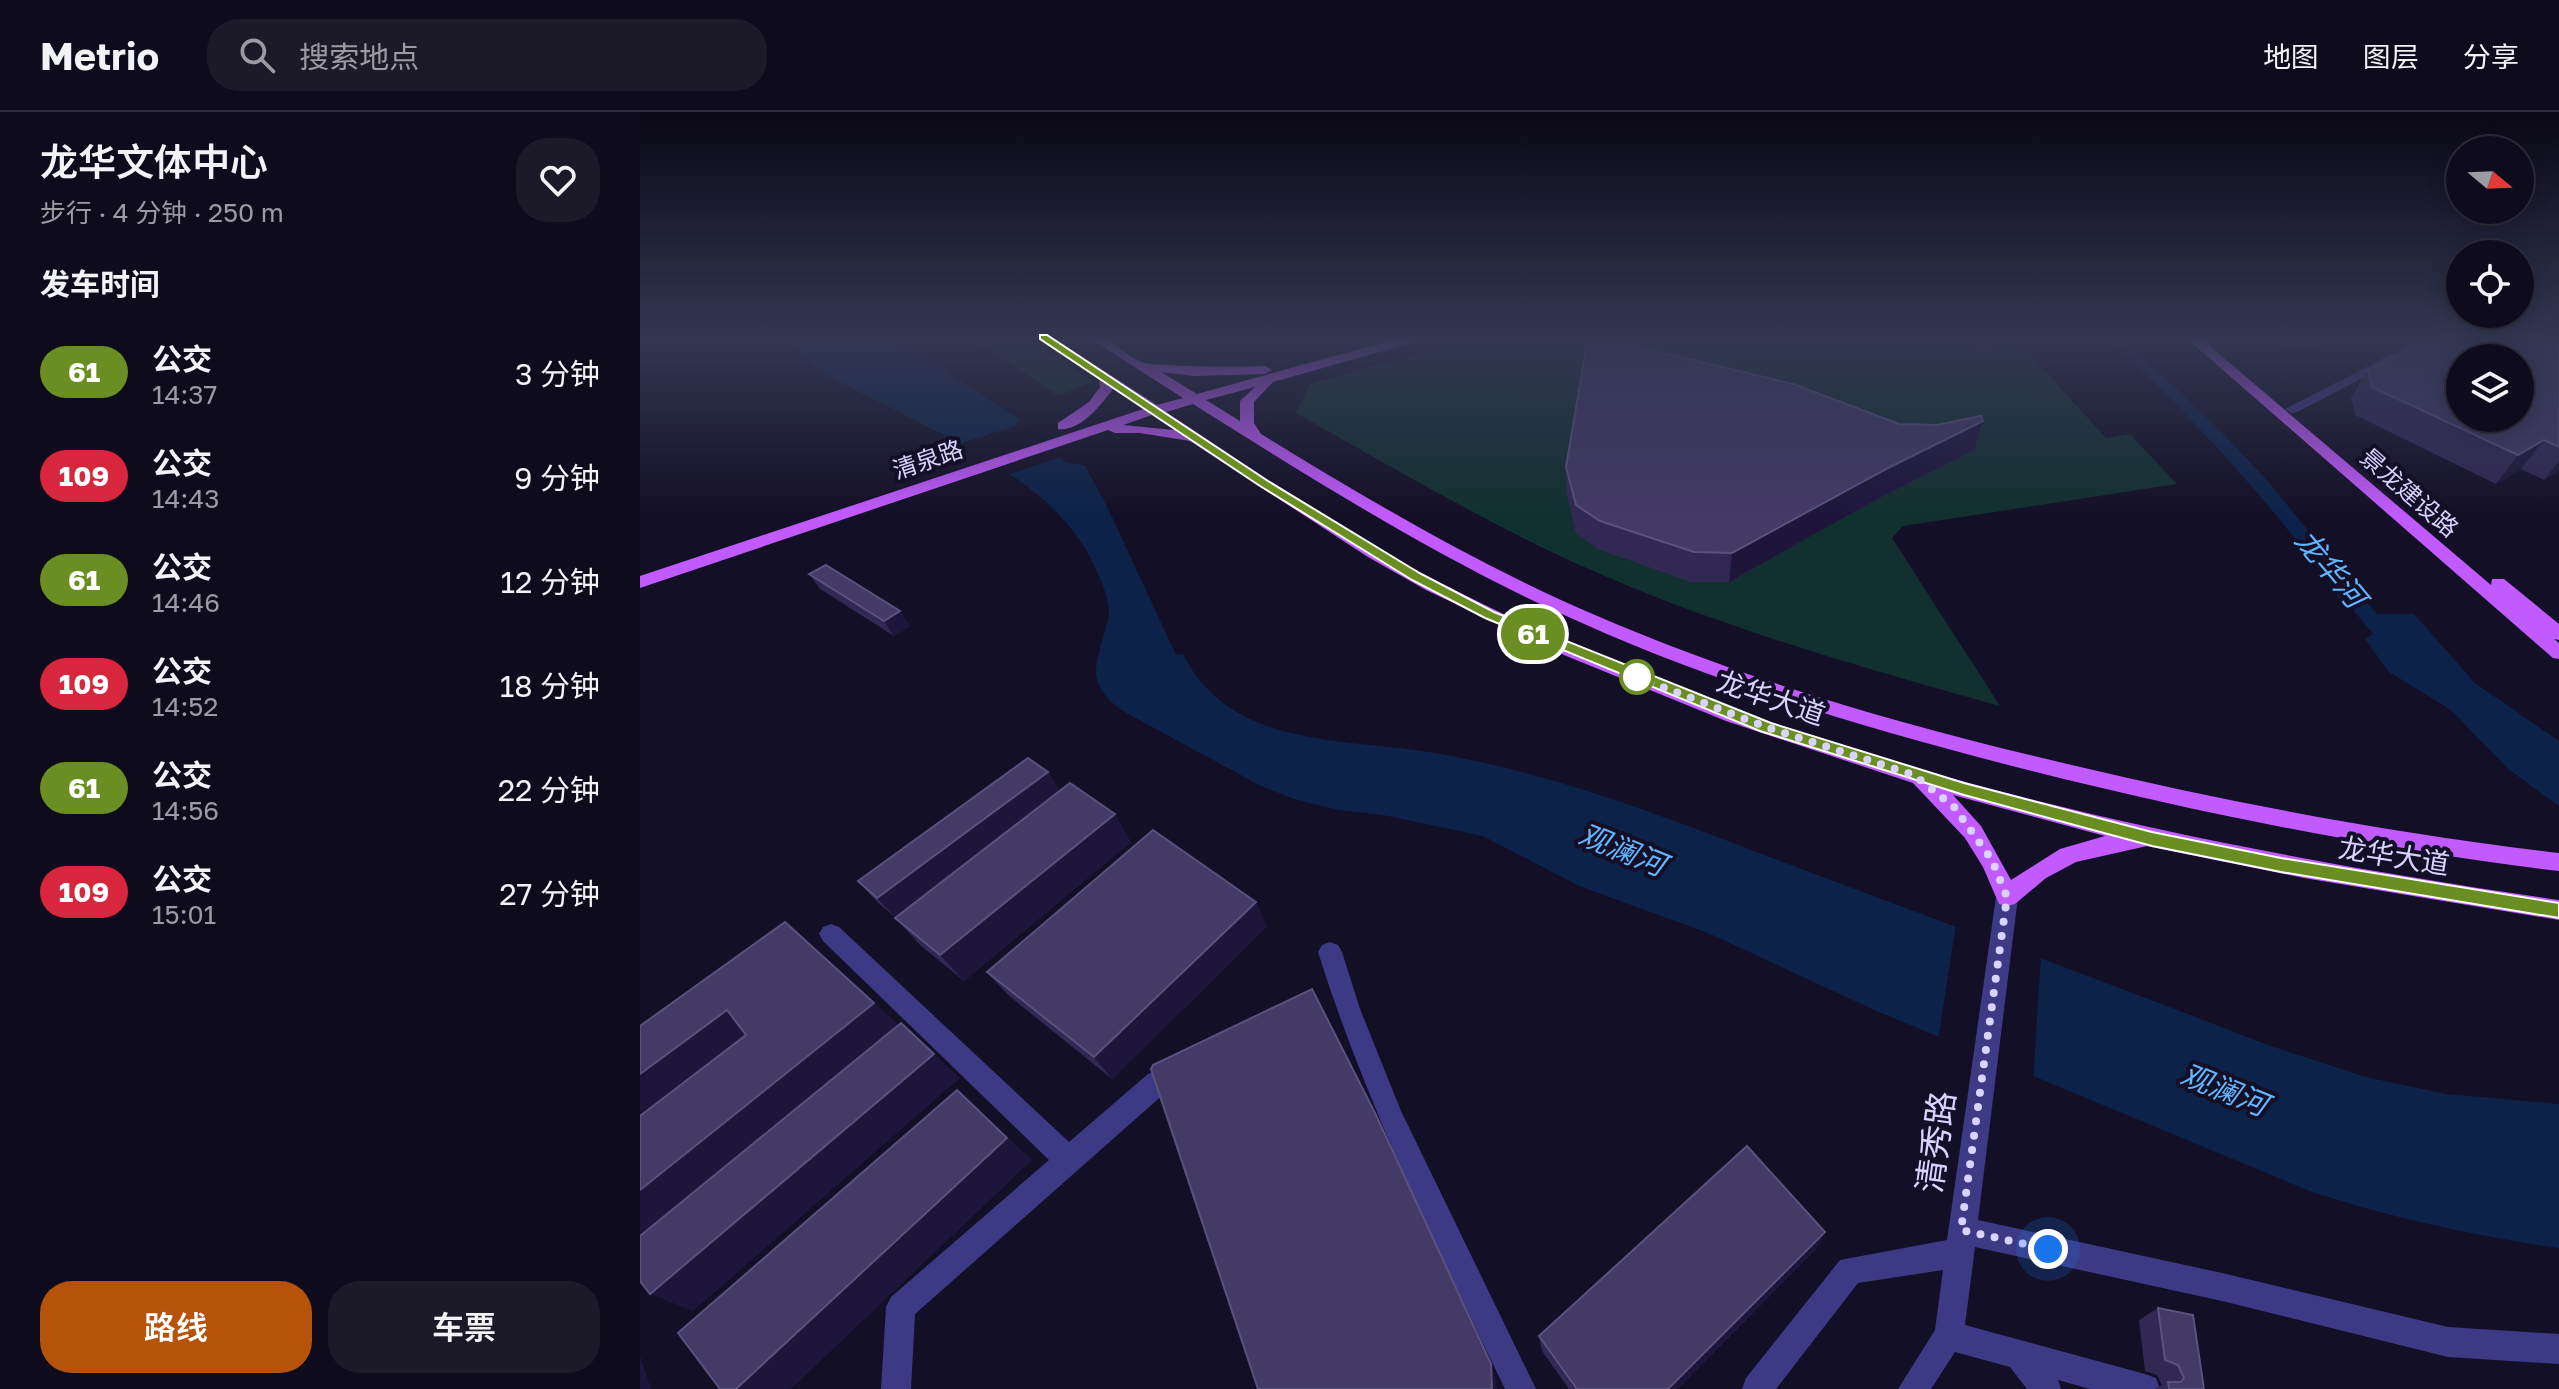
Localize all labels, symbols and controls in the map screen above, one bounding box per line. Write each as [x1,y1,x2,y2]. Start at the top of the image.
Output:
search box [207,19,767,91]
text: Metrio [40,33,159,78]
icon: search [235,33,279,77]
text: 搜索地点 [299,39,419,75]
text: 地图 [2263,40,2319,73]
text: 图层 [2363,40,2419,73]
text: 分享 [2463,40,2519,73]
north arrow [2446,136,2534,224]
map controls [2446,136,2534,432]
button: heart [516,138,600,222]
text: 龙华文体中心 [40,139,268,184]
text: 步行 · 4 分钟 · 250 m [40,197,284,228]
button: locate [2446,240,2534,328]
text: 发车时间 [40,266,160,302]
text: 公交 [152,341,212,377]
button: layers [2446,344,2534,432]
text: 61 [68,355,100,388]
text: 3 分钟 [515,356,600,392]
text: 14:37 [152,379,217,410]
street label: 清泉路 [889,433,966,484]
street label: 景龙建设路 [2355,442,2465,542]
text: 公交 [152,445,212,481]
text: 109 [59,459,109,492]
text: 9 分钟 [514,460,600,496]
text: 14:43 [152,483,219,514]
water label: 龙华河 [2288,522,2377,618]
text: 公交 [152,549,212,585]
text: 61 [68,563,100,596]
text: 12 分钟 [501,564,600,600]
text: 14:46 [152,587,220,618]
line badge: 61 [1497,608,1569,660]
text: 61 [1517,617,1549,650]
text: 公交 [152,653,212,689]
unlabelled marker [1620,660,1654,694]
street label: 龙华大道 [1713,664,1829,731]
text: 109 [59,667,109,700]
text: 18 分钟 [500,668,600,704]
text: 14:52 [152,691,218,722]
text: 公交 [152,757,212,793]
text: 61 [68,771,100,804]
text: 22 分钟 [498,772,600,808]
text: 14:56 [152,795,219,826]
water label: 观澜河 [1574,816,1675,884]
street label: 龙华大道 [2336,830,2452,881]
text: 公交 [152,861,212,897]
text: 109 [59,875,109,908]
text: 27 分钟 [499,876,600,912]
text: 15:01 [152,899,216,930]
water label: 观澜河 [2176,1056,2277,1124]
street label: 清秀路 [1908,1089,1962,1195]
your location [2028,1229,2068,1269]
button: 路线 [40,1281,312,1373]
button: 车票 [328,1281,600,1373]

